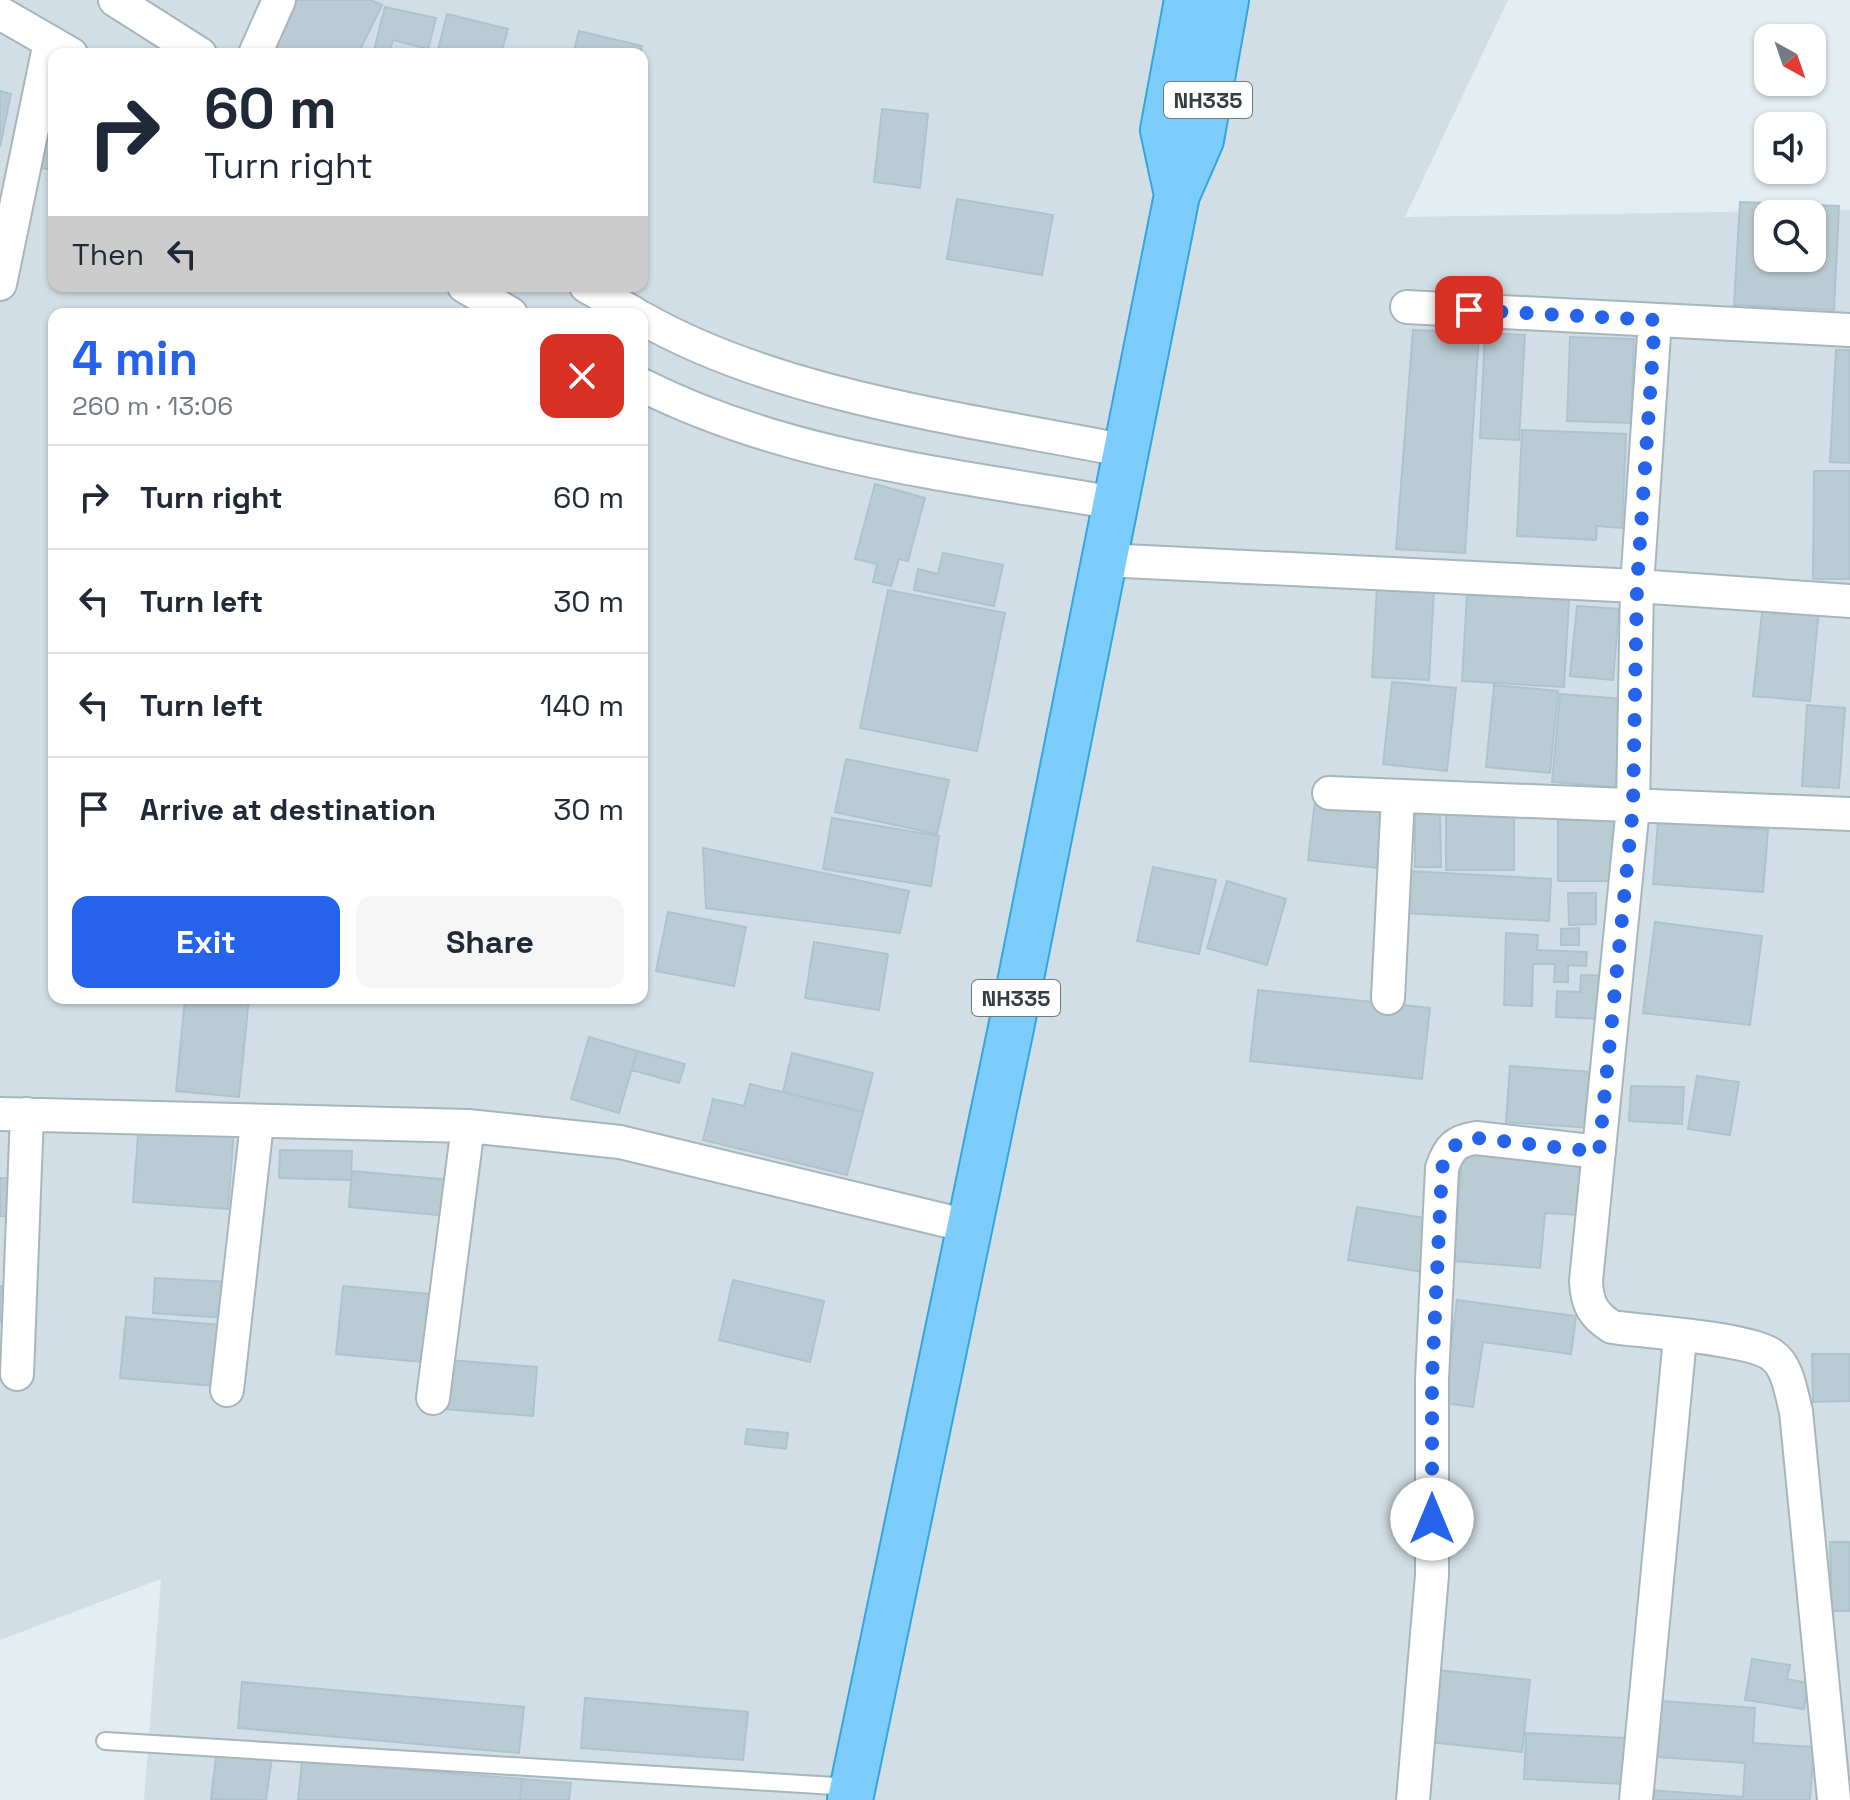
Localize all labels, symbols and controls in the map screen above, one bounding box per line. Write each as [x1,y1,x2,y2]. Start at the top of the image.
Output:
north arrow [1754,24,1826,96]
map controls [1754,24,1826,272]
text: 60 m [204,73,337,144]
icon: right [72,80,176,184]
road number: NH335 [1164,82,1252,118]
button: sound [1754,112,1826,184]
text: Turn right [204,143,373,189]
button: search [1754,200,1826,272]
icon: left [160,232,204,276]
text: Then [72,235,144,274]
pin [1435,276,1503,344]
icon: arrive [1447,288,1491,332]
text: 4 min [72,328,198,389]
button: close [540,334,624,418]
text: 260 m · 13:06 [72,389,233,423]
icon: right [72,475,116,519]
text: Turn right [140,478,283,517]
text: 60 m [553,478,624,517]
icon: left [72,579,116,623]
text: Turn left [140,582,263,621]
text: 30 m [553,582,624,621]
icon: left [72,683,116,727]
text: Turn left [140,686,263,725]
text: 140 m [540,686,624,725]
icon: arrive [72,787,116,831]
text: Arrive at destination [140,790,436,829]
text: 30 m [553,790,624,829]
button: Exit [72,896,340,988]
button: Share [356,896,624,988]
road number: NH335 [972,980,1060,1016]
position arrow [1390,1477,1474,1561]

